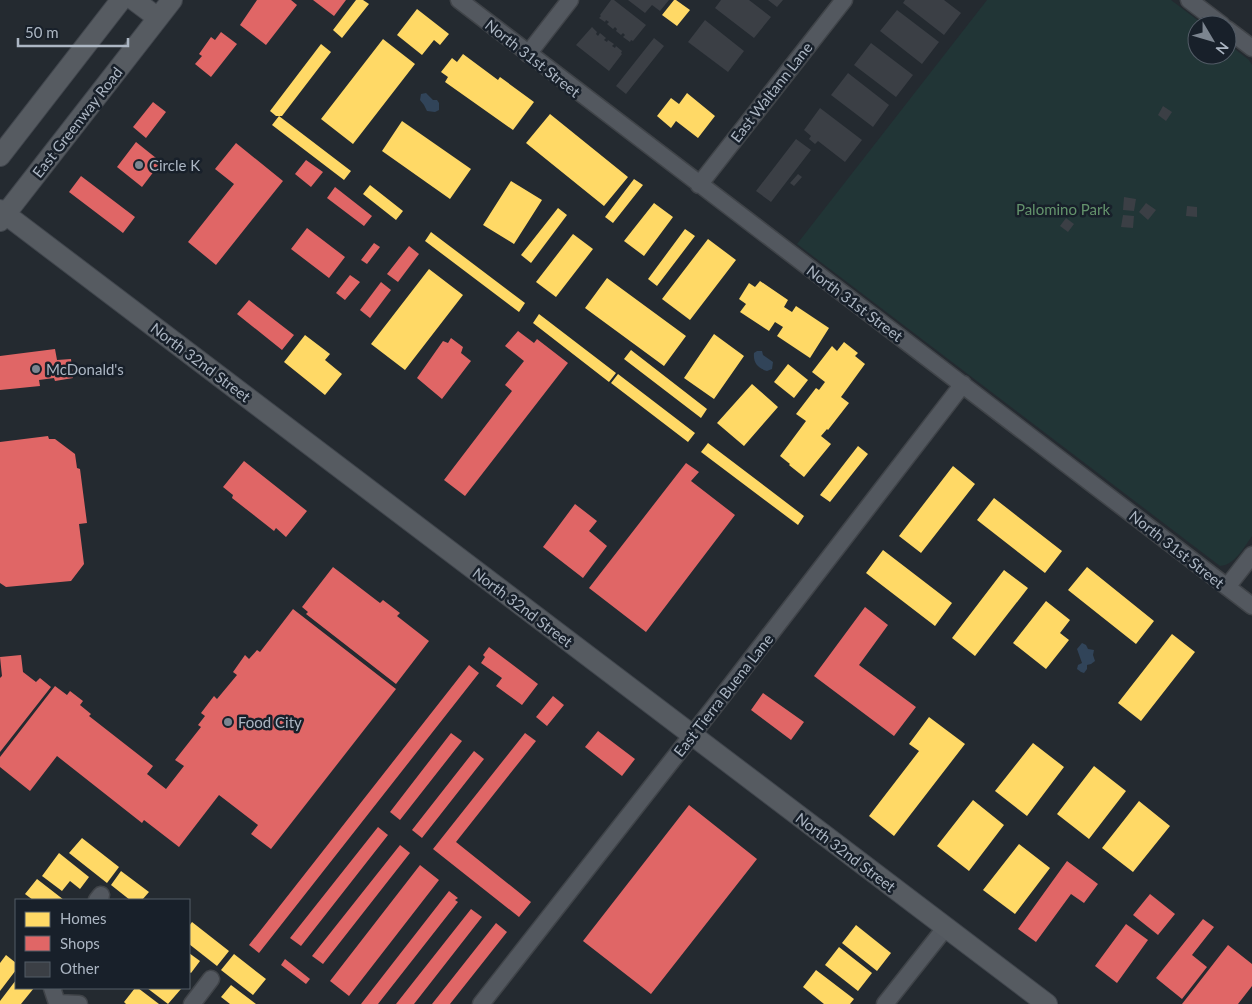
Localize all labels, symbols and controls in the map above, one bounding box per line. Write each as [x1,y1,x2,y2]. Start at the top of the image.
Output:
scale bar [18,15,128,47]
street label: North 31st Street [482,15,584,101]
north arrow [1187,15,1237,65]
text: 50 m [25,23,59,41]
street label: East Waltann Lane [726,38,816,146]
text: N [1213,39,1233,58]
street label: East Greenway Road [28,63,126,181]
place label: Circle K [149,156,200,174]
marker: Circle K [133,159,145,171]
park label: Palomino Park [1016,200,1110,218]
street label: North 31st Street [804,261,907,345]
street label: North 32nd Street [148,319,255,406]
place label: McDonald's [46,360,124,378]
marker: McDonald's [30,363,42,375]
street label: North 31st Street [1126,506,1228,592]
street label: North 32nd Street [470,564,577,651]
street label: East Tierra Buena Lane [670,630,777,760]
place label: Food City [238,713,302,731]
marker: Food City [222,716,234,728]
street label: North 32nd Street [793,809,900,896]
legend [15,899,190,989]
text: Homes [60,909,106,927]
text: Shops [60,934,100,952]
text: Other [60,959,100,977]

